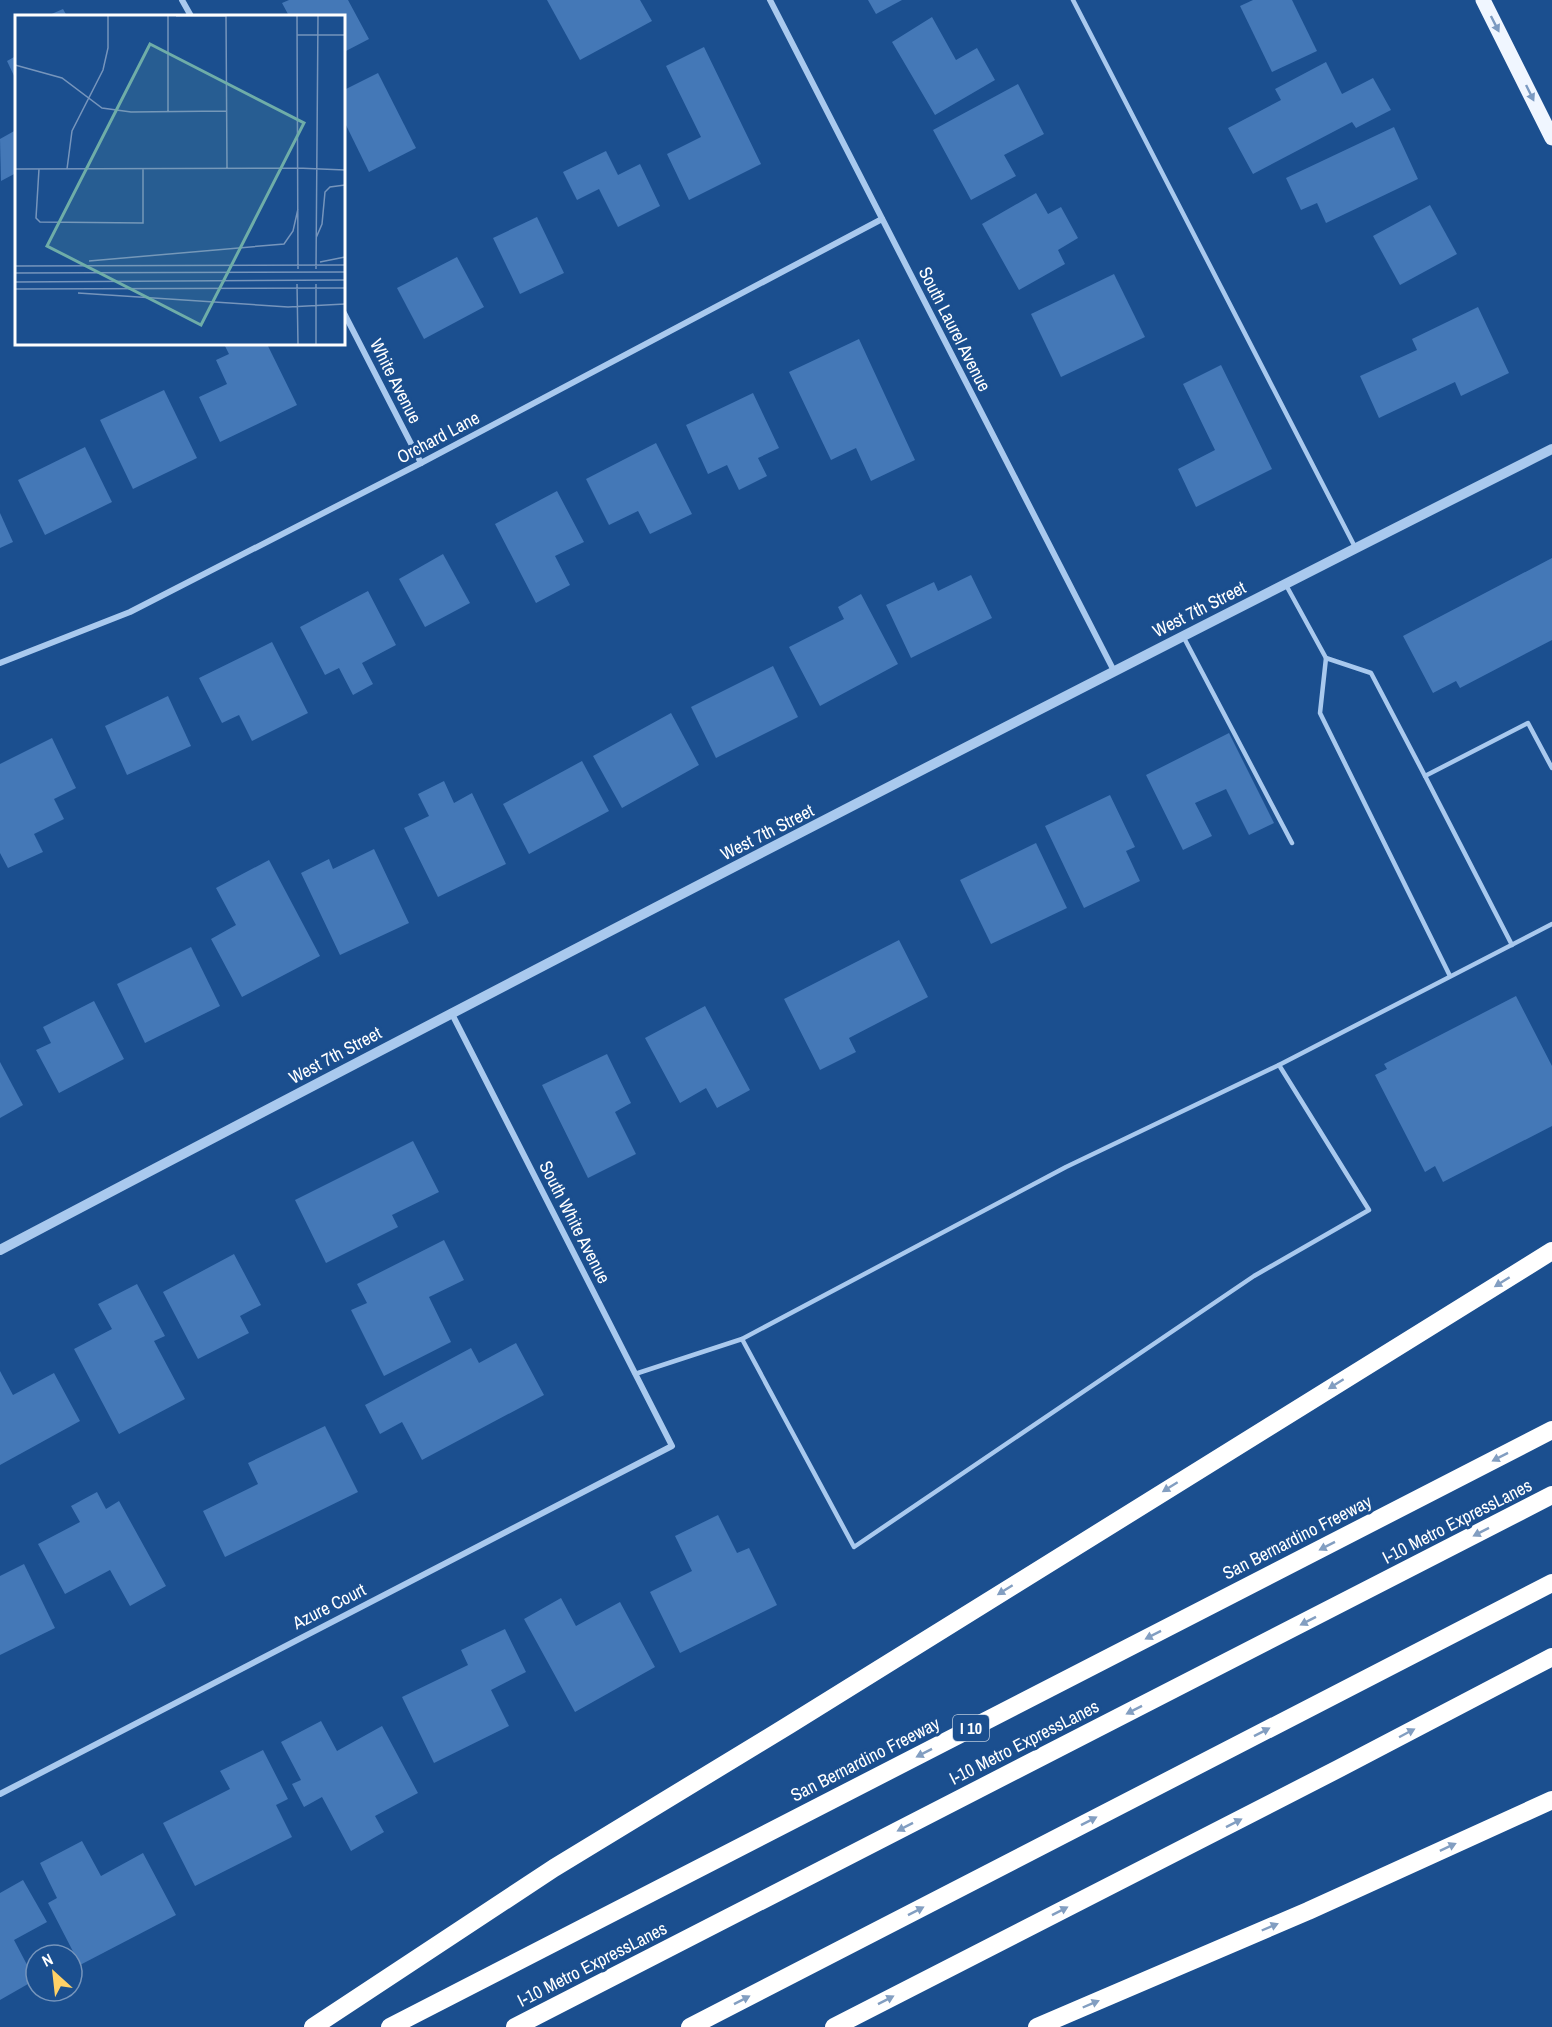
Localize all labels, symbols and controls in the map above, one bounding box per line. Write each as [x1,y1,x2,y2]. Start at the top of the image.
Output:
inset map [15,15,345,345]
one-way arrow [1491,15,1500,32]
one-way arrow [1524,84,1534,102]
street label: South Laurel Avenue [913,262,997,396]
street label: White Avenue [364,334,428,428]
street label: Orchard Lane [392,405,484,469]
street label: West 7th Street [1148,575,1250,643]
street label: West 7th Street [716,798,818,866]
street label: West 7th Street [284,1020,386,1090]
street label: South White Avenue [533,1156,617,1288]
one-way arrow [1494,1276,1510,1287]
one-way arrow [1328,1379,1344,1390]
one-way arrow [1491,1451,1509,1461]
street label: I-10 Metro ExpressLanes [1378,1472,1536,1570]
one-way arrow [1162,1481,1178,1492]
street label: San Bernardino Freeway [1218,1488,1376,1585]
one-way arrow [1473,1527,1490,1536]
one-way arrow [1318,1541,1335,1551]
street label: Azure Court [287,1577,370,1635]
one-way arrow [997,1584,1013,1595]
one-way arrow [1299,1616,1316,1625]
one-way arrow [1144,1630,1161,1640]
street label: I-10 Metro ExpressLanes [945,1693,1103,1791]
one-way arrow [1126,1705,1143,1714]
street label: San Bernardino Freeway [786,1710,944,1807]
road number: I 10 [953,1715,989,1741]
one-way arrow [1254,1727,1271,1737]
one-way arrow [1398,1728,1415,1738]
one-way arrow [915,1748,932,1758]
one-way arrow [1080,1817,1098,1827]
one-way arrow [1225,1818,1242,1827]
one-way arrow [896,1822,913,1832]
one-way arrow [1439,1843,1456,1852]
one-way arrow [907,1906,924,1915]
one-way arrow [1051,1907,1069,1917]
street label: I-10 Metro ExpressLanes [513,1915,671,2013]
one-way arrow [1262,1923,1279,1932]
north arrow [24,1943,84,2003]
text: N [38,1948,56,1972]
one-way arrow [734,1995,751,2005]
one-way arrow [878,1996,895,2005]
one-way arrow [1082,1999,1100,2008]

